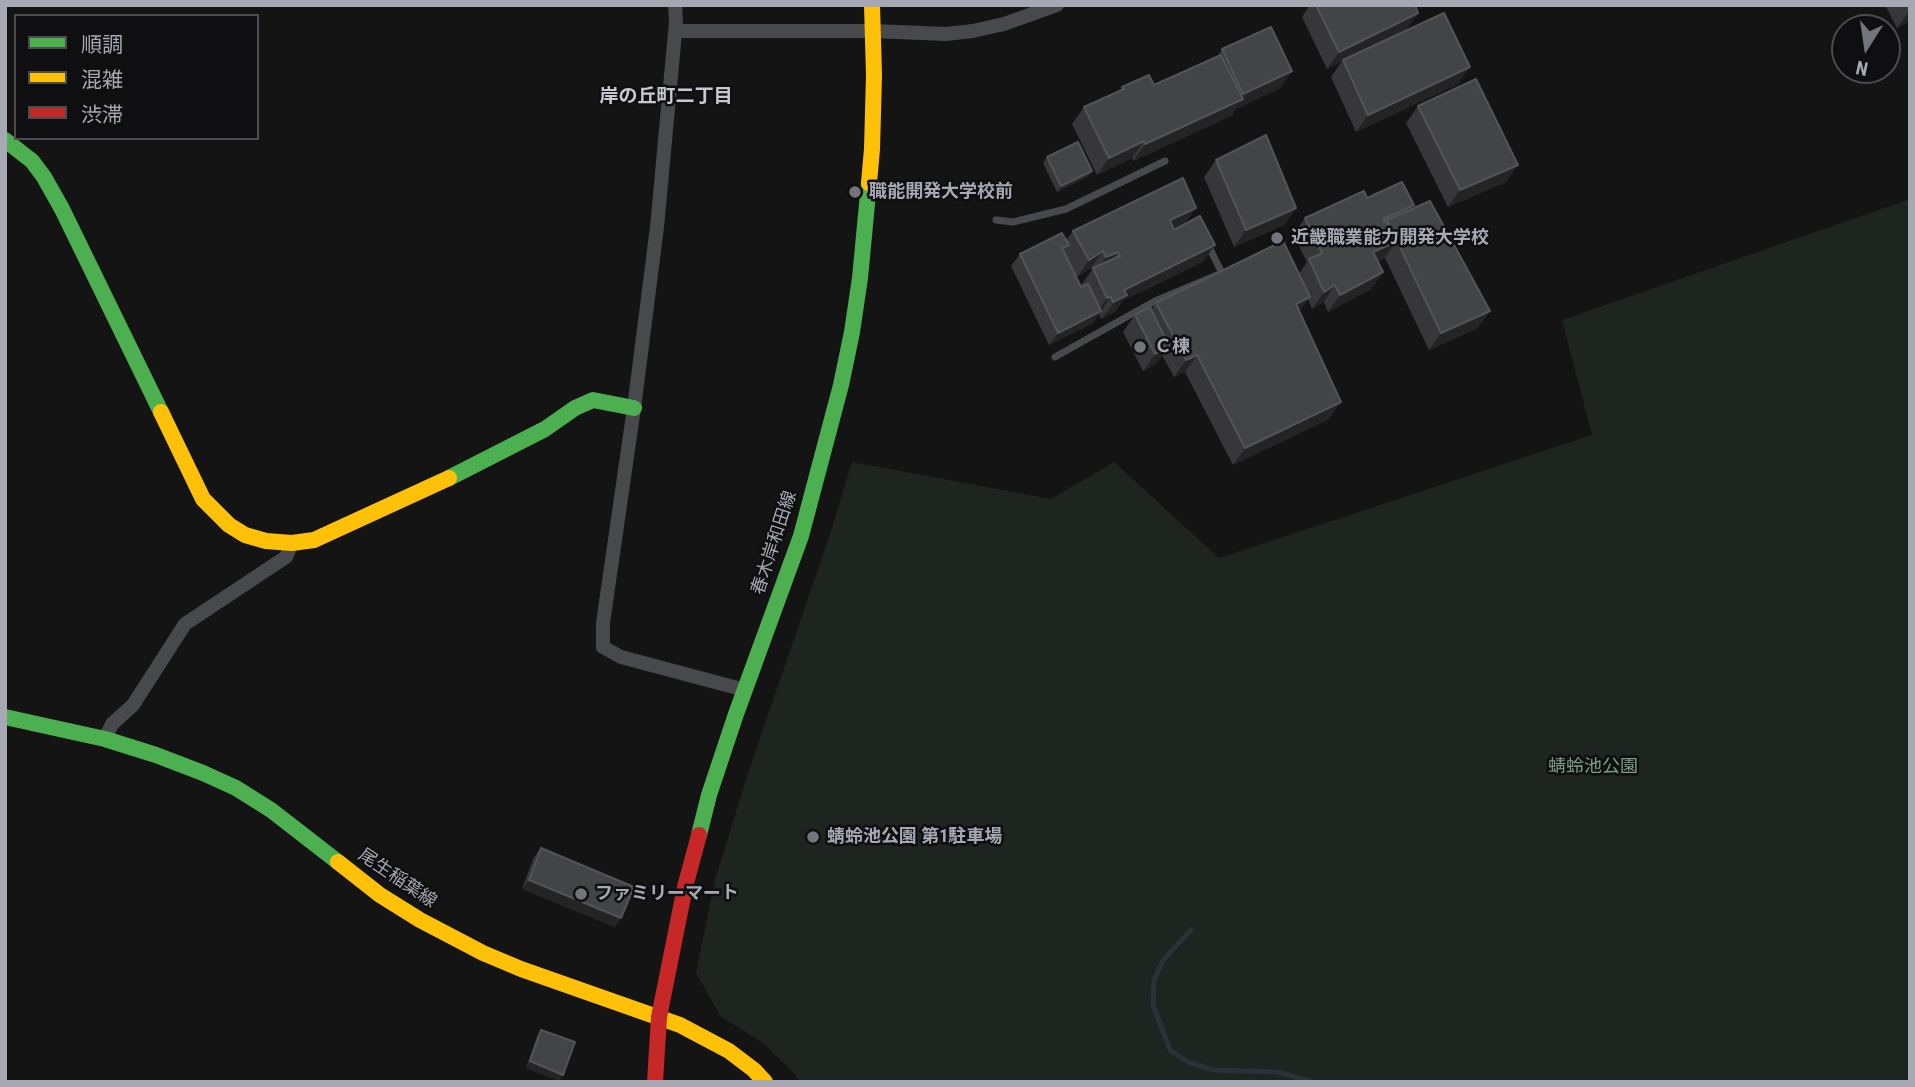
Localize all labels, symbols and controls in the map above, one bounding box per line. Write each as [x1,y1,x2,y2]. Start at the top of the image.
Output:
legend [14,14,259,140]
north arrow [1831,14,1901,84]
text: 順調 [81,33,123,57]
text: N [1854,56,1870,81]
text: 混雑 [81,68,123,92]
district label: 岸の丘町二丁目 [600,86,732,108]
text: 渋滞 [81,103,123,127]
place label: 職能開発大学校前 [869,181,1013,203]
marker: 職能開発大学校前 [847,184,863,200]
place label: 近畿職業能力開発大学校 [1291,227,1489,249]
marker: 近畿職業能力開発大学校 [1269,230,1285,246]
place label: Ｃ棟 [1154,336,1190,358]
marker: Ｃ棟 [1132,339,1148,355]
street label: 春木岸和田線 [748,488,802,598]
park label: 蜻蛉池公園 [1548,756,1638,778]
place label: 蜻蛉池公園 第1駐車場 [827,826,1002,848]
marker: 蜻蛉池公園 第1駐車場 [805,829,821,845]
street label: 尾生稲葉線 [354,845,440,913]
place label: ファミリーマート [595,883,739,905]
marker: ファミリーマート [573,886,589,902]

